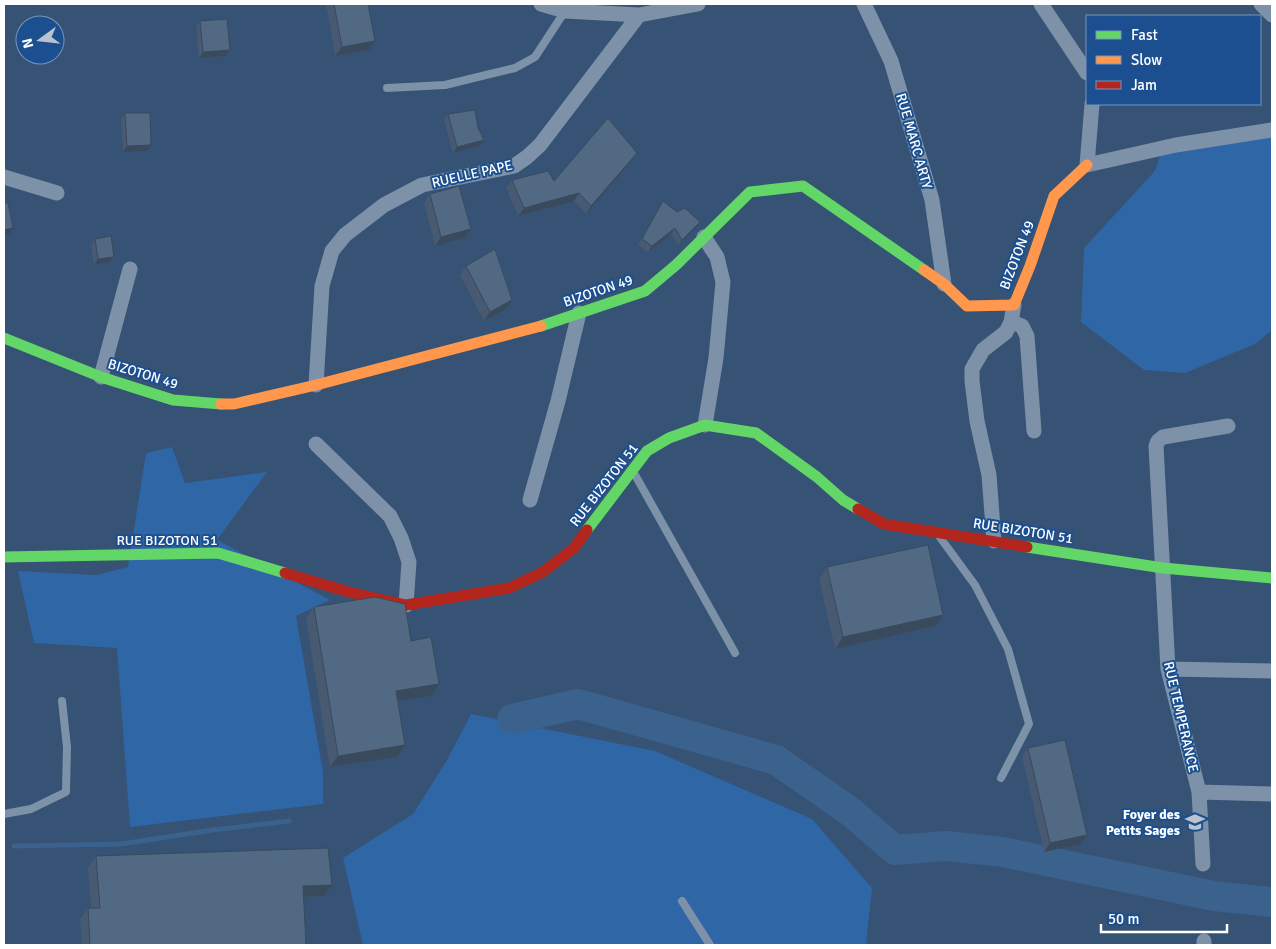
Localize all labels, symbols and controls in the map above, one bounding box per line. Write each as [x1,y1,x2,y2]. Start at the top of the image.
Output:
north arrow [15,15,65,65]
legend [1086,15,1261,105]
text: Fast [1131,26,1158,44]
text: N [18,36,37,50]
text: Slow [1131,51,1162,69]
text: Jam [1131,76,1157,94]
street label: RUE MARC ARTY [892,91,936,191]
street label: RUELLE PAPE [430,156,514,192]
street label: BIZOTON 49 [996,218,1038,292]
street label: BIZOTON 49 [561,271,635,311]
street label: BIZOTON 49 [106,355,180,393]
street label: RUE BIZOTON 51 [566,440,642,530]
street label: RUE BIZOTON 51 [972,515,1074,547]
street label: RUE BIZOTON 51 [117,532,217,549]
street label: RUE TEMPERANCE [1160,660,1202,774]
place label: Foyer des Petits Sages [1106,806,1180,839]
school or university icon: Foyer des Petits Sages [1184,811,1206,833]
scale bar [1101,902,1227,934]
text: 50 m [1108,910,1139,928]

